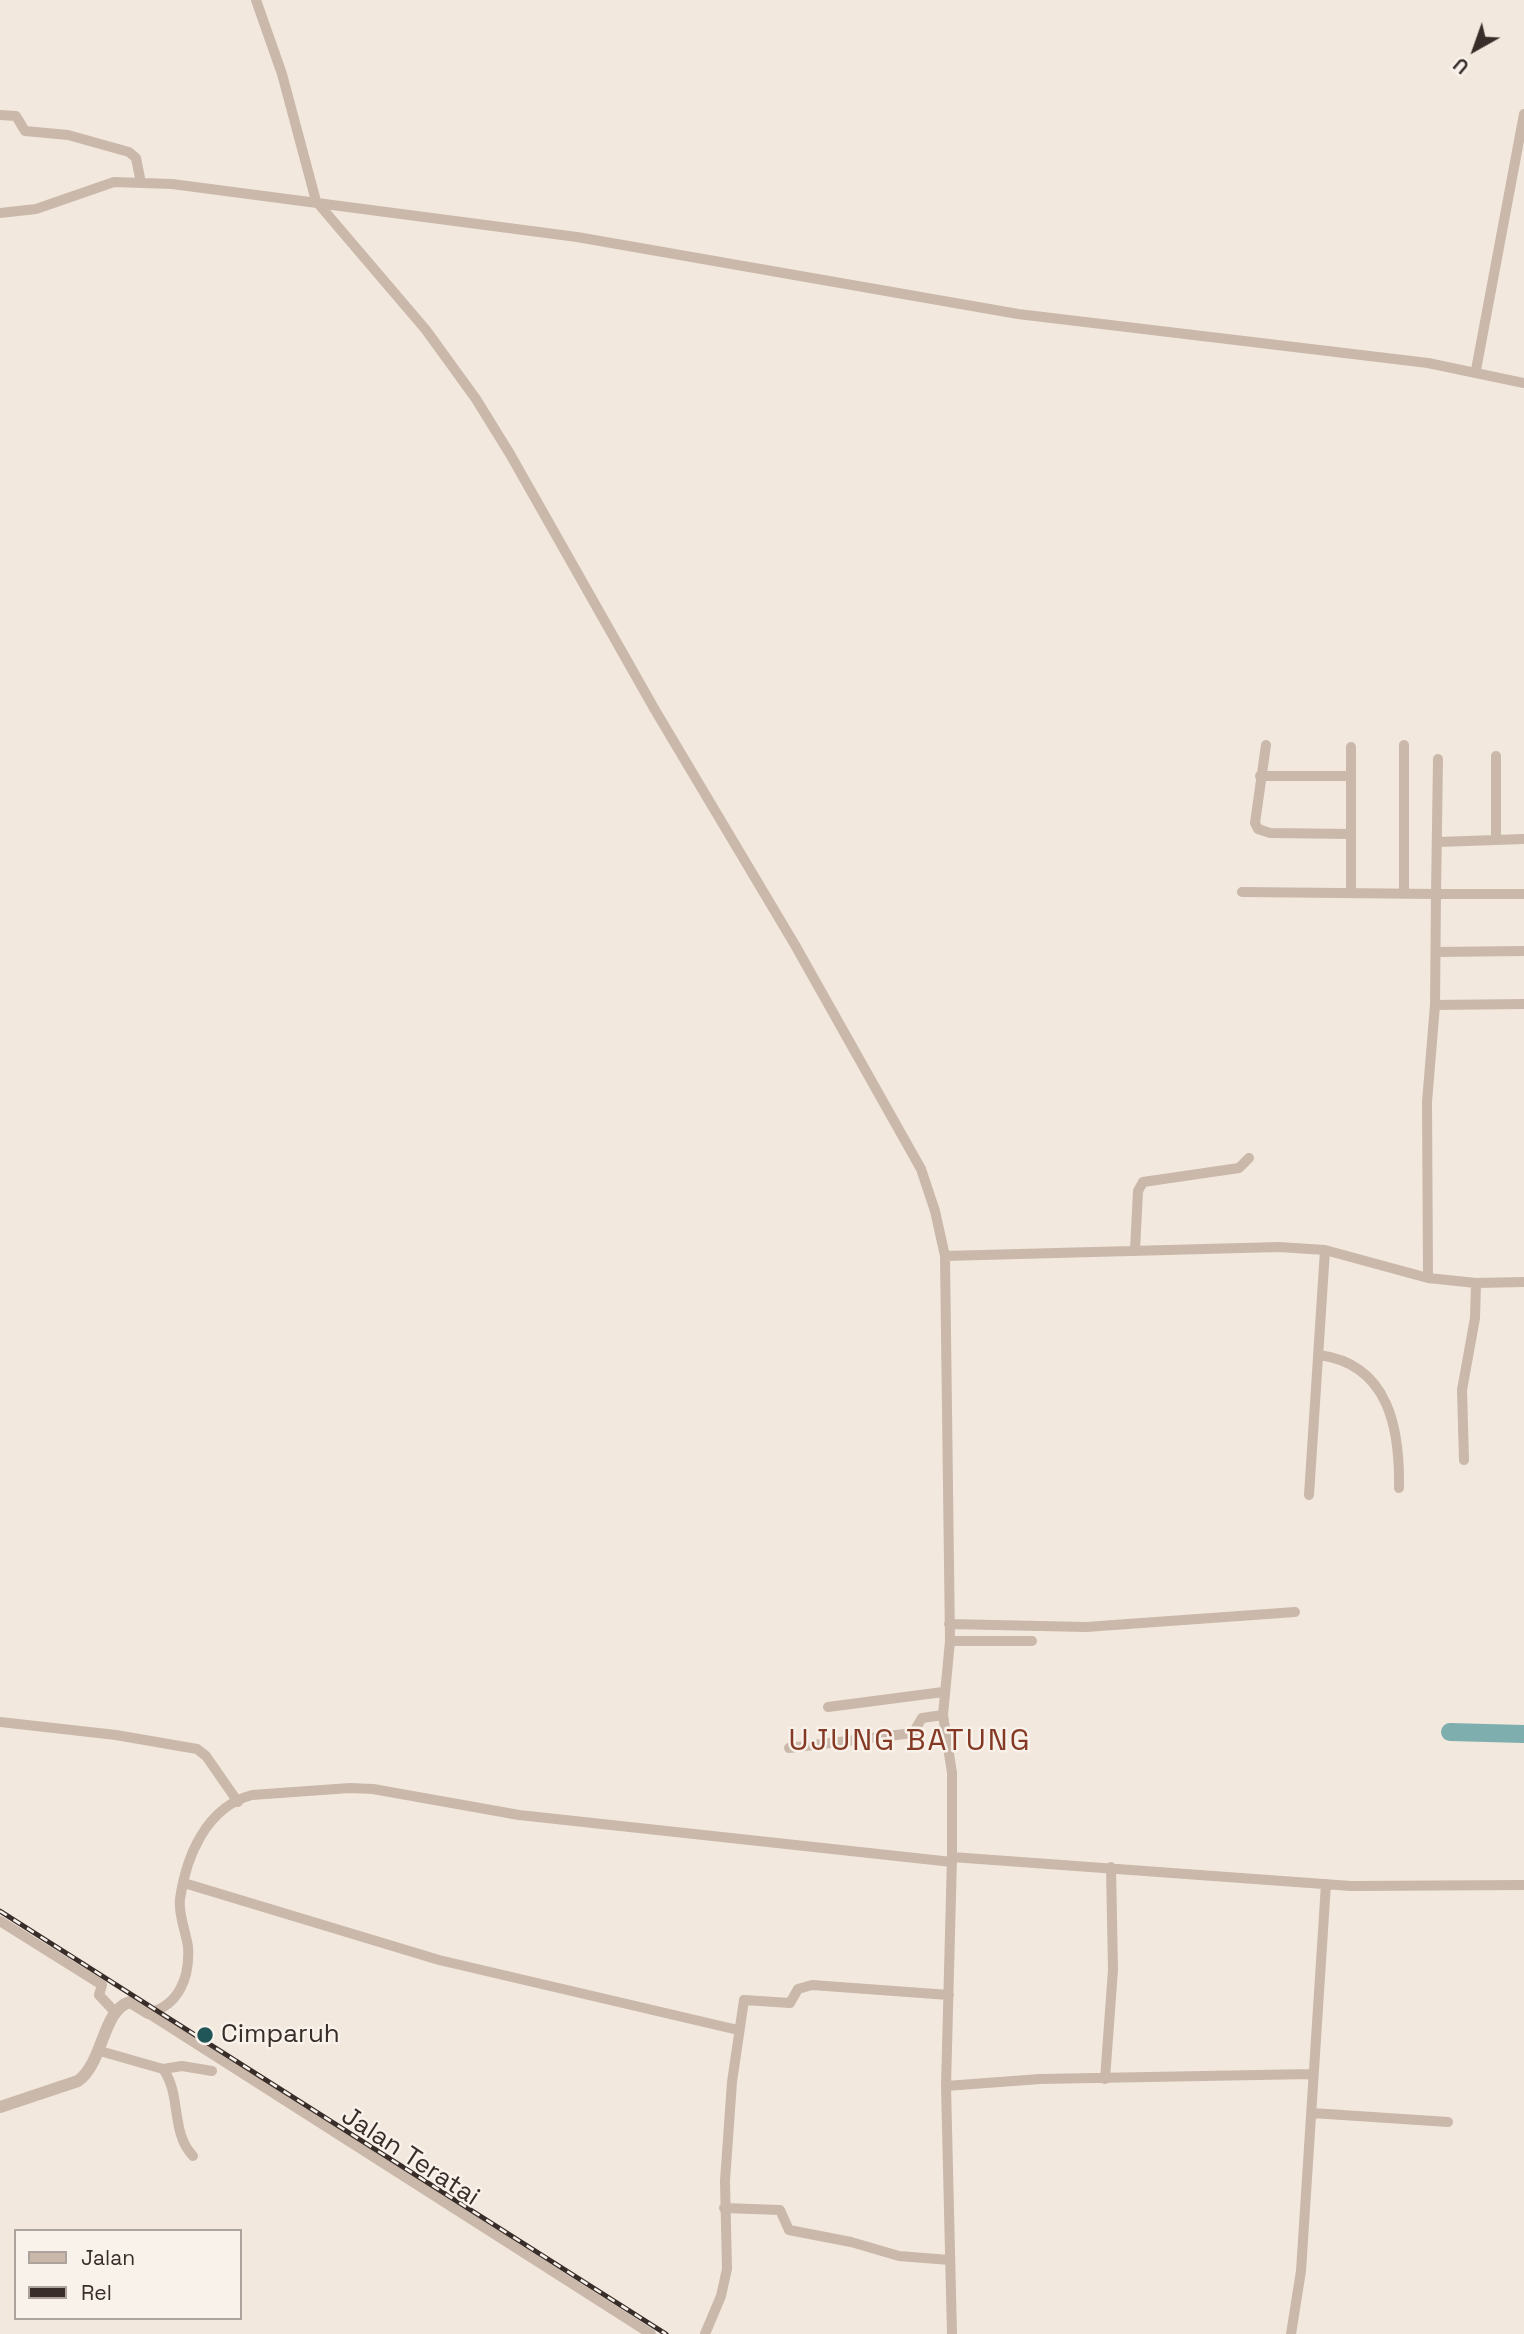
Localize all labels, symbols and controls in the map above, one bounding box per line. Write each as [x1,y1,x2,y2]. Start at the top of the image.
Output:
north arrow [1440,14,1510,84]
text: U [1448,52,1474,79]
district label: UJUNG BATUNG [790,1724,1030,1760]
place label: Cimparuh [221,2019,340,2051]
marker: Cimparuh [195,2025,215,2045]
street label: Jalan Teratai [335,2101,485,2213]
legend [14,2229,242,2320]
text: Jalan [81,2244,135,2271]
text: Rel [81,2279,112,2306]

